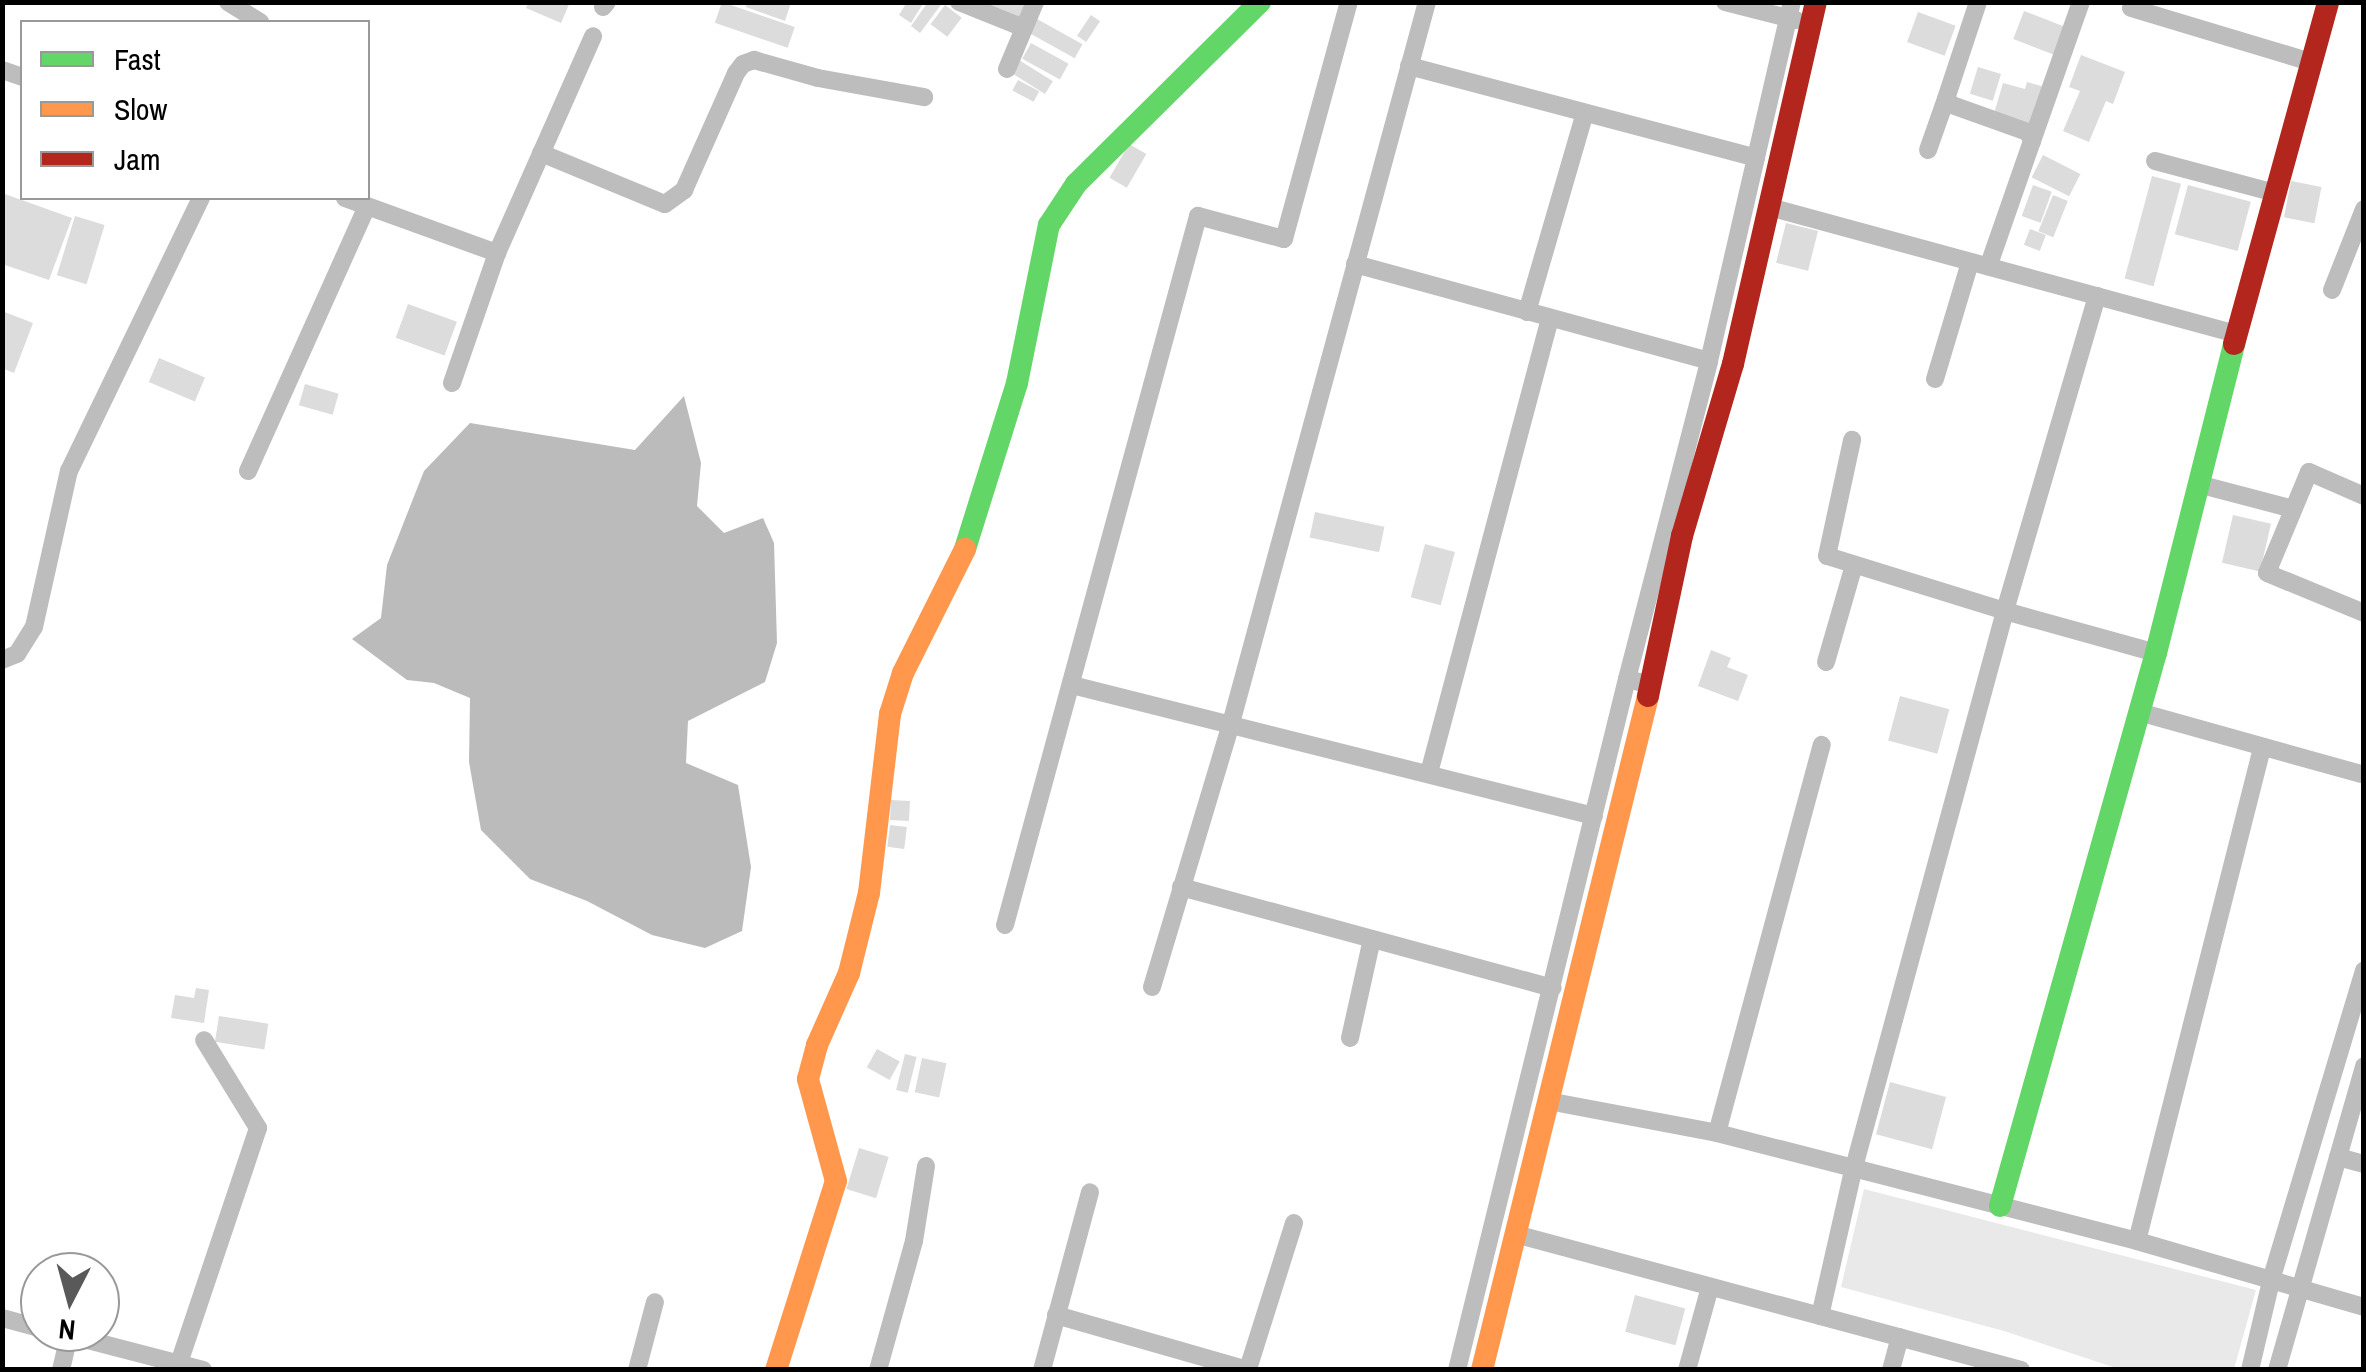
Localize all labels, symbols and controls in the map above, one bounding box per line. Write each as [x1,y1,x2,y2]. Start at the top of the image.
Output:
legend [20,20,370,200]
text: Fast [114,39,161,79]
text: Slow [114,89,167,129]
text: Jam [114,139,160,179]
north arrow [20,1252,120,1352]
text: N [57,1310,77,1350]

